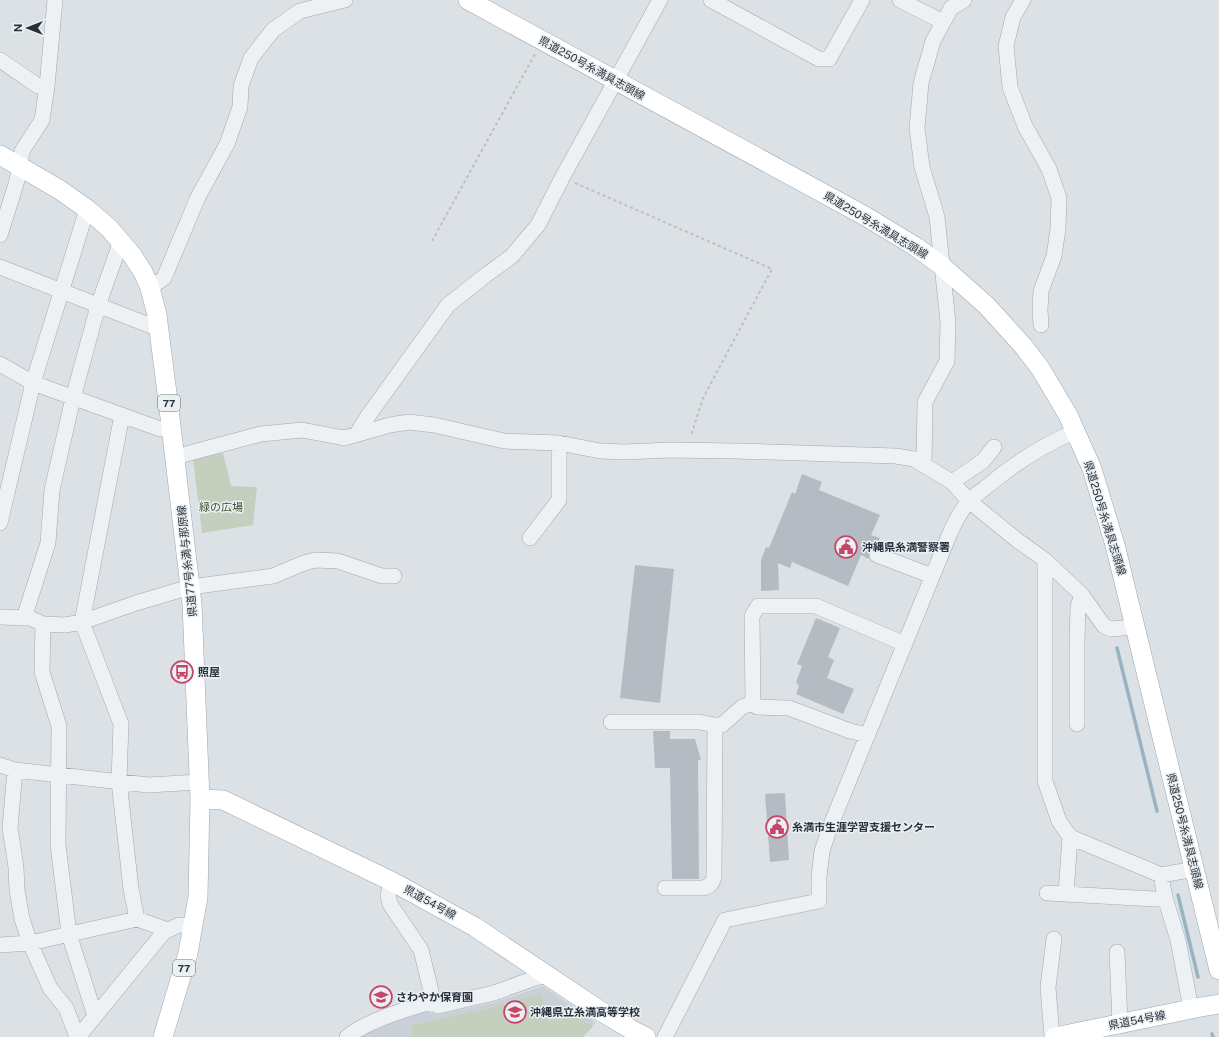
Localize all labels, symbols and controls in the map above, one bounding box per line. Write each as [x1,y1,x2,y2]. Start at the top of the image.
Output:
north arrow [8,8,48,48]
text: N [12,24,24,32]
street label: 県道250号糸満具志頭線 [537,34,647,102]
street label: 県道250号糸満具志頭線 [822,189,930,261]
road number: 77 [158,395,180,411]
street label: 県道250号糸満具志頭線 [1082,459,1128,577]
park label: 緑の広場 [199,501,243,513]
street label: 県道77号糸満与那原線 [175,505,199,617]
public building icon: 沖縄県糸満警察署 [833,534,859,560]
place label: 沖縄県糸満警察署 [862,541,950,553]
bus stop icon: 照屋 [169,659,195,685]
place label: 照屋 [198,666,220,678]
street label: 県道250号糸満具志頭線 [1165,772,1205,890]
public building icon: 糸満市生涯学習支援センター [764,814,790,840]
place label: 糸満市生涯学習支援センター [792,821,935,833]
street label: 県道54号線 [402,883,458,921]
road number: 77 [173,960,195,976]
school or university icon: さわやか保育園 [368,984,394,1010]
place label: さわやか保育園 [396,991,473,1003]
school or university icon: 沖縄県立糸満高等学校 [502,999,528,1025]
place label: 沖縄県立糸満高等学校 [530,1006,640,1018]
street label: 県道54号線 [1107,1009,1167,1031]

